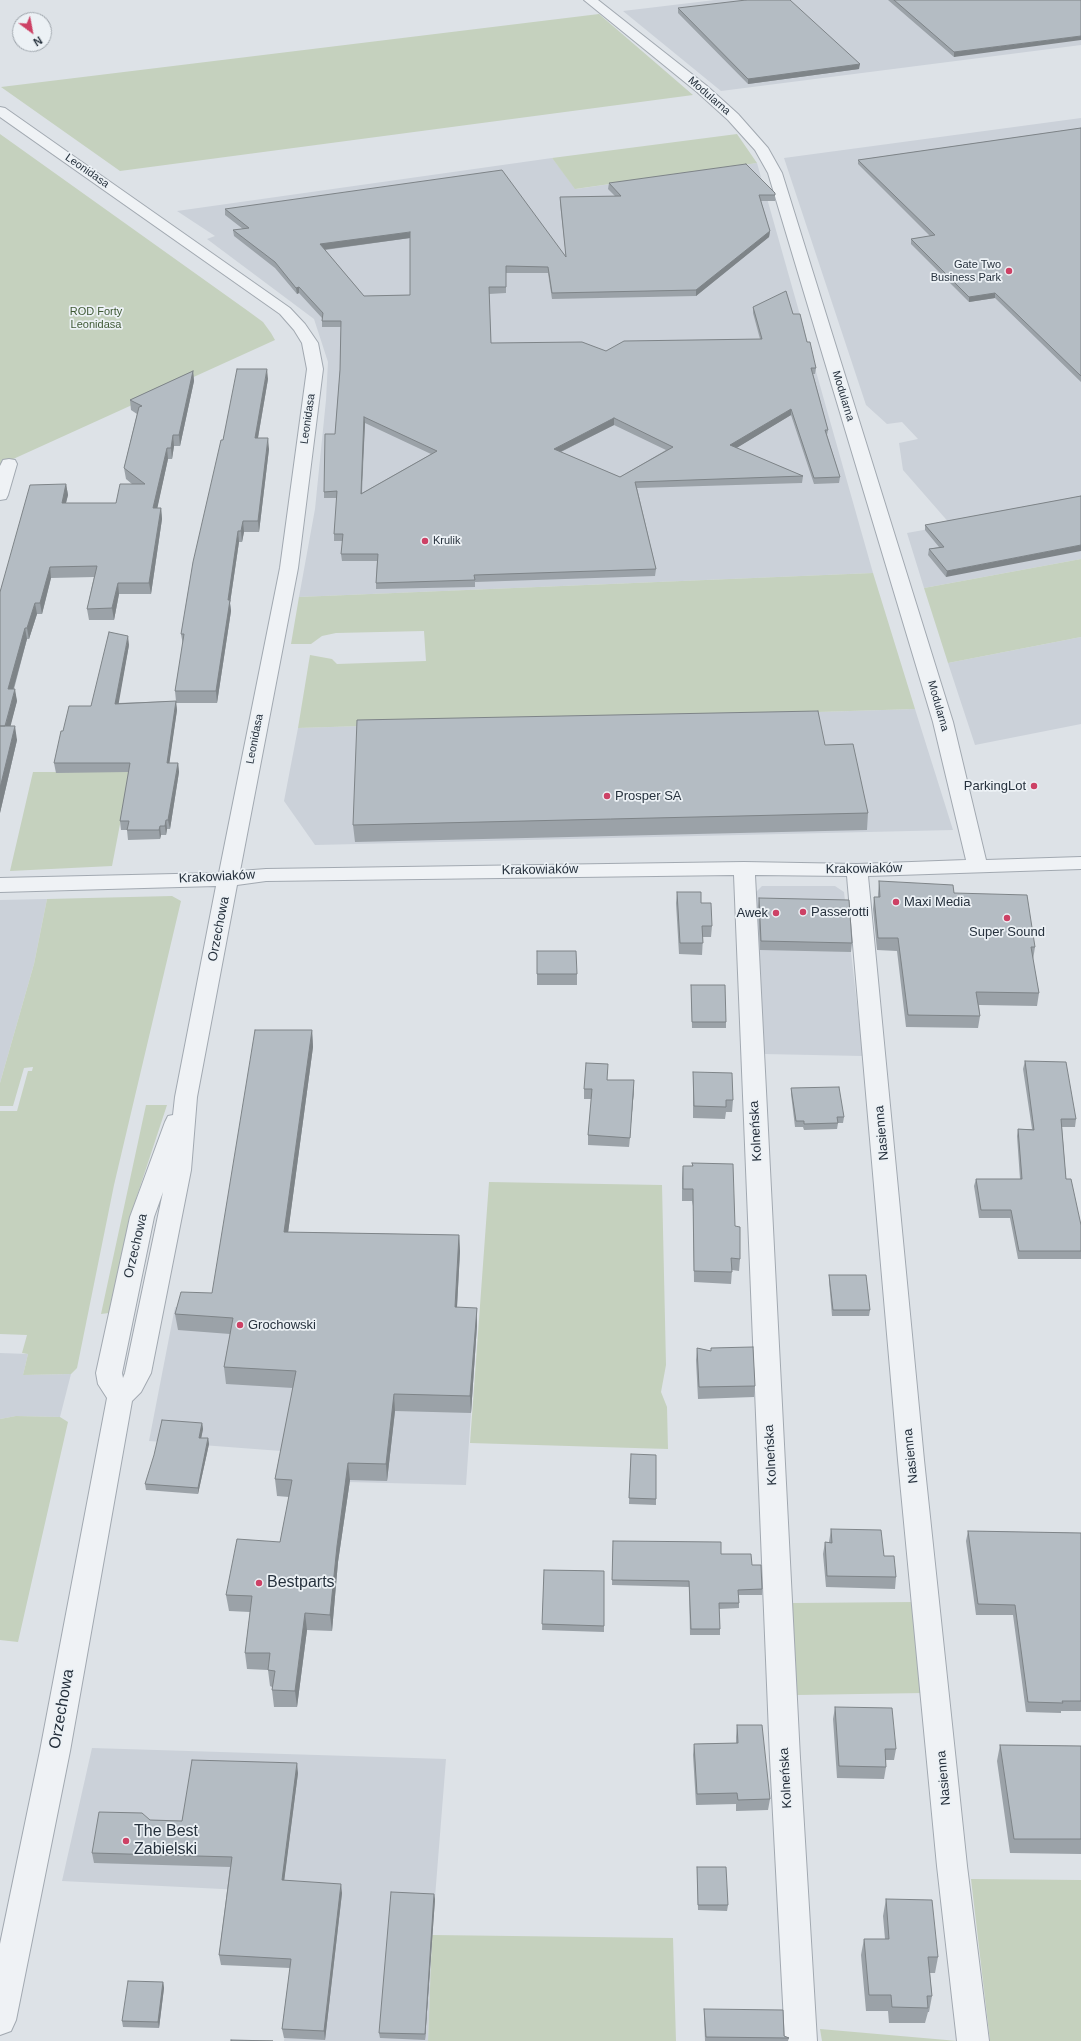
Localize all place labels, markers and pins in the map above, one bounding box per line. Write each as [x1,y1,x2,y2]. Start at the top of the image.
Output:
place label: Gate Two Business Park [931,258,1001,284]
marker: Gate Two Business Park [1004,266,1014,276]
place label: Krulik [433,534,461,548]
marker: Krulik [420,536,430,546]
place label: ParkingLot [964,778,1026,794]
marker: ParkingLot [1029,781,1039,791]
place label: Prosper SA [615,788,681,804]
marker: Prosper SA [602,791,612,801]
place label: Maxi Media [904,894,970,910]
marker: Maxi Media [891,897,901,907]
place label: Passerotti [811,904,869,920]
place label: Awek [736,905,768,921]
marker: Passerotti [798,907,808,917]
marker: Awek [771,908,781,918]
marker: Super Sound [1002,913,1012,923]
place label: Super Sound [969,924,1045,940]
place label: Grochowski [248,1317,316,1333]
marker: Grochowski [235,1320,245,1330]
place label: Bestparts [267,1573,335,1593]
marker: Bestparts [254,1578,264,1588]
place label: The Best Zabielski [134,1822,198,1860]
marker: The Best Zabielski [121,1836,131,1846]

